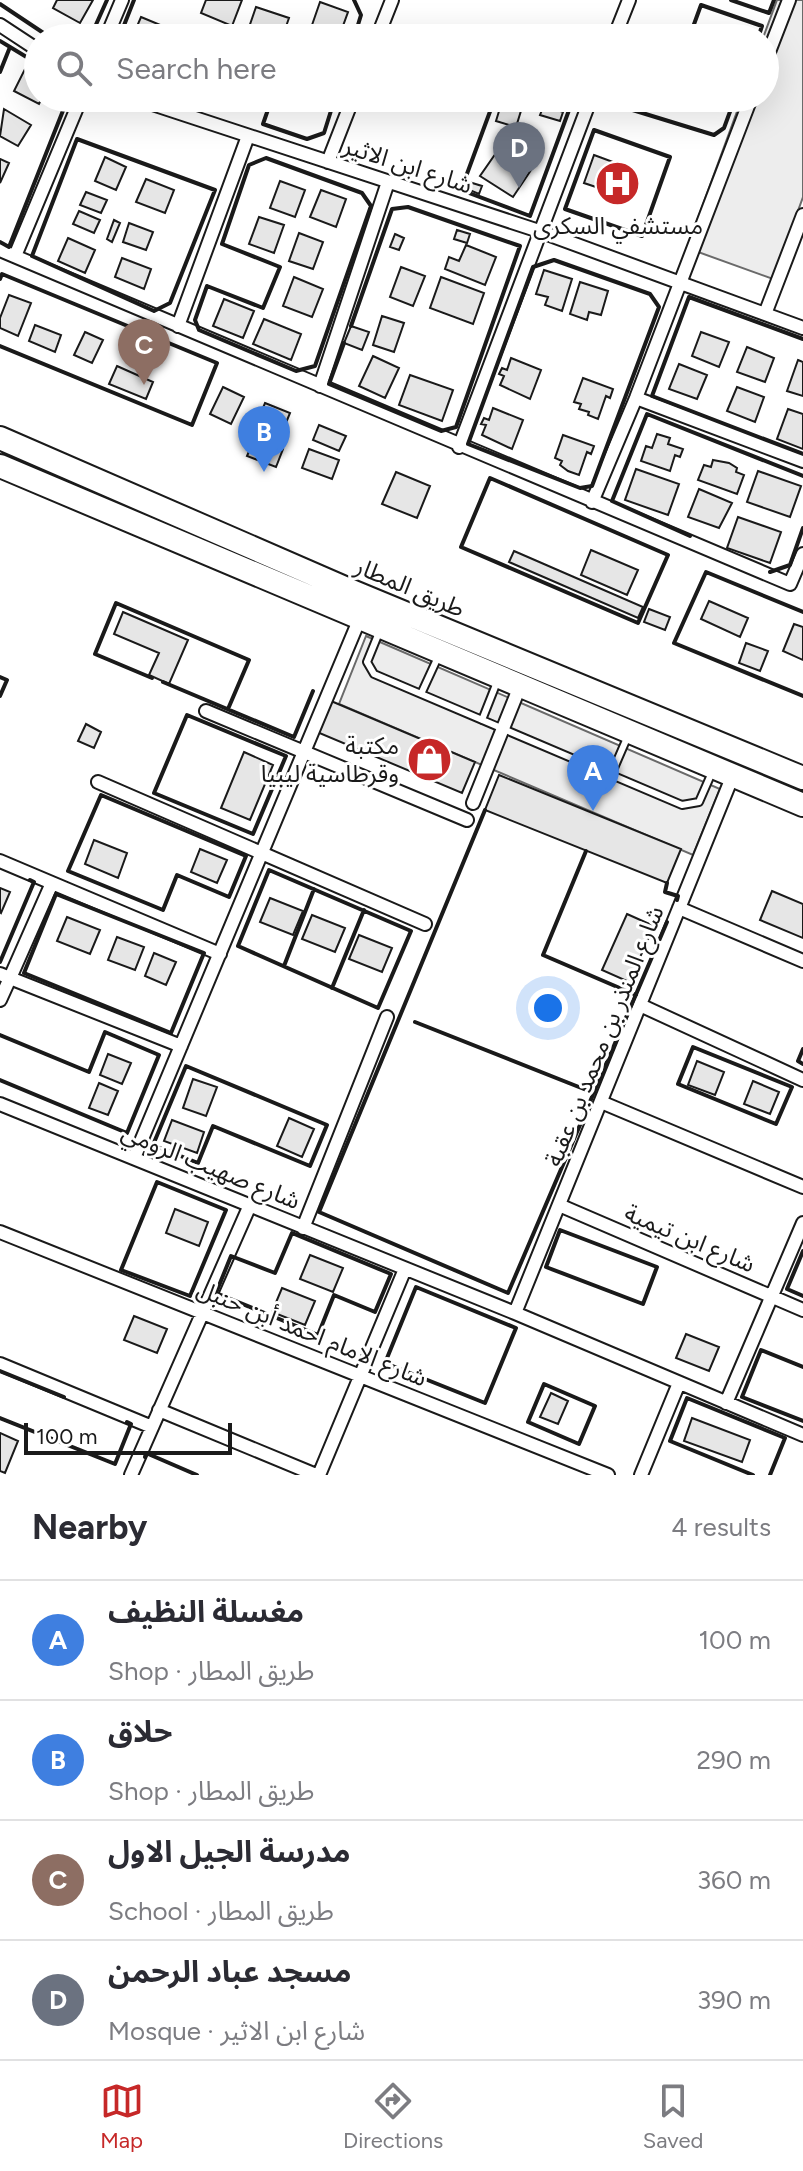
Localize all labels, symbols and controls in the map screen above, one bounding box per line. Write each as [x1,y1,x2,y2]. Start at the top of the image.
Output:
search box [24,24,779,112]
icon: search [52,46,96,90]
text: Search here [116,50,276,87]
pin: D [493,122,545,188]
street label: شارع ابن الاثير [338,130,476,202]
hospital icon: مستشفي السكرى [594,159,642,207]
place label: مستشفي السكرى [533,211,703,244]
pin: C [118,319,170,385]
pin: B [238,406,290,472]
street label: طريق المطار [350,551,469,624]
place label: مكتبة وقرطاسية ليبيا [261,731,399,788]
shop icon: مكتبة وقرطاسية ليبيا [406,735,454,783]
pin: A [567,745,619,811]
street label: شارع المنذر بن محمد بن عقبة [538,902,672,1172]
your location [528,988,568,1028]
street label: شارع صهيب الرومي [116,1117,305,1219]
street label: شارع ابن تيمية [619,1198,760,1281]
street label: شارع الامام احمد أبن حنبل [191,1273,432,1396]
scale bar [24,1419,232,1455]
text: 100 m [36,1423,97,1450]
text: Nearby [32,1507,147,1548]
text: 4 results [671,1511,771,1543]
text: مغسلة النظيف [108,1593,304,1630]
text: A [49,1624,67,1656]
text: 100 m [698,1624,771,1656]
text: Shop · طريق المطار [108,1655,314,1687]
text: حلاق [108,1713,172,1750]
text: B [50,1744,66,1776]
text: 290 m [697,1744,771,1776]
text: Shop · طريق المطار [108,1775,314,1807]
text: مدرسة الجيل الاول [108,1833,350,1870]
text: C [49,1864,67,1896]
text: 360 m [697,1864,771,1896]
text: School · طريق المطار [108,1895,334,1927]
text: مسجد عباد الرحمن [108,1953,351,1990]
text: D [49,1984,67,2016]
text: 390 m [697,1984,771,2016]
text: Mosque · شارع ابن الاثير [108,2015,365,2047]
tab: Map [100,2079,144,2154]
tab: Directions [343,2079,443,2154]
tab: Saved [643,2079,703,2154]

